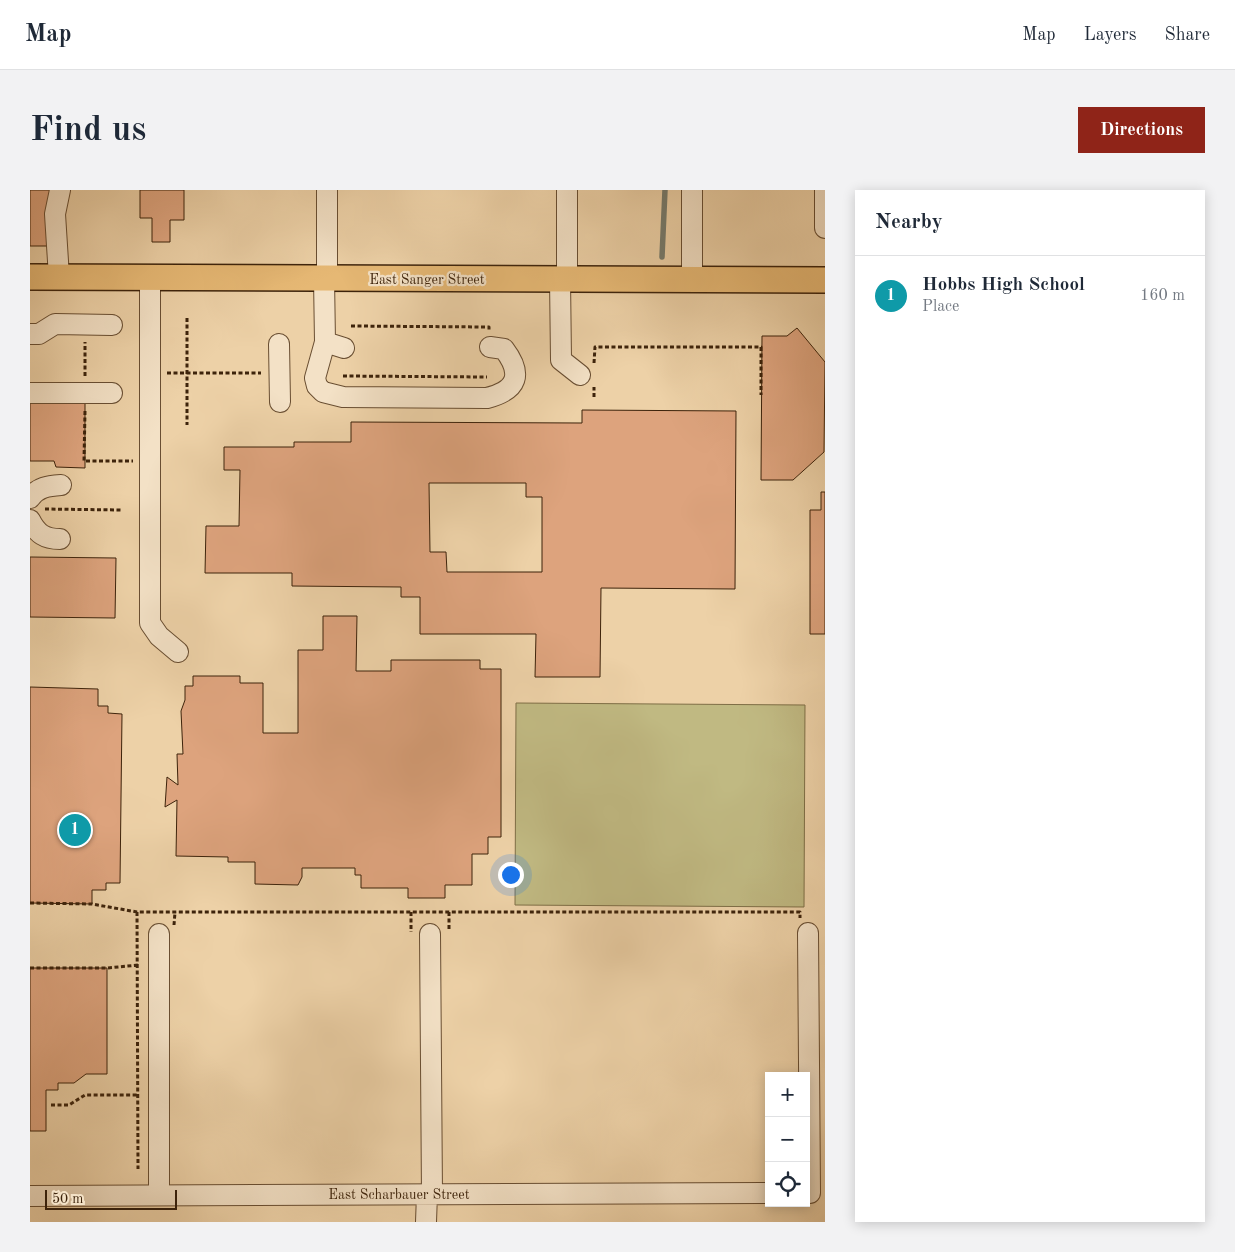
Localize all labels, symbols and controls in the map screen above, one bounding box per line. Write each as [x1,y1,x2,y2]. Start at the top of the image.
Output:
text: Map [25,23,72,47]
text: Map [1022,26,1056,44]
text: Layers [1084,26,1136,44]
text: Share [1164,26,1210,44]
button: Directions [1078,107,1205,153]
text: Find us [30,113,146,148]
text: Nearby [875,212,943,233]
street label: East Sanger Street [369,273,485,287]
text: Hobbs High School [922,276,1085,295]
text: 1 [886,288,896,304]
text: 160 m [1140,288,1185,304]
text: Place [922,299,959,315]
pin: 1 [59,811,91,849]
your location [498,862,524,888]
map controls [765,1072,810,1207]
button: + [765,1072,810,1117]
button: − [765,1117,810,1162]
button: locate [765,1162,810,1207]
scale bar [45,1187,178,1210]
street label: East Scharbauer Street [328,1188,470,1202]
text: 50 m [52,1192,83,1206]

